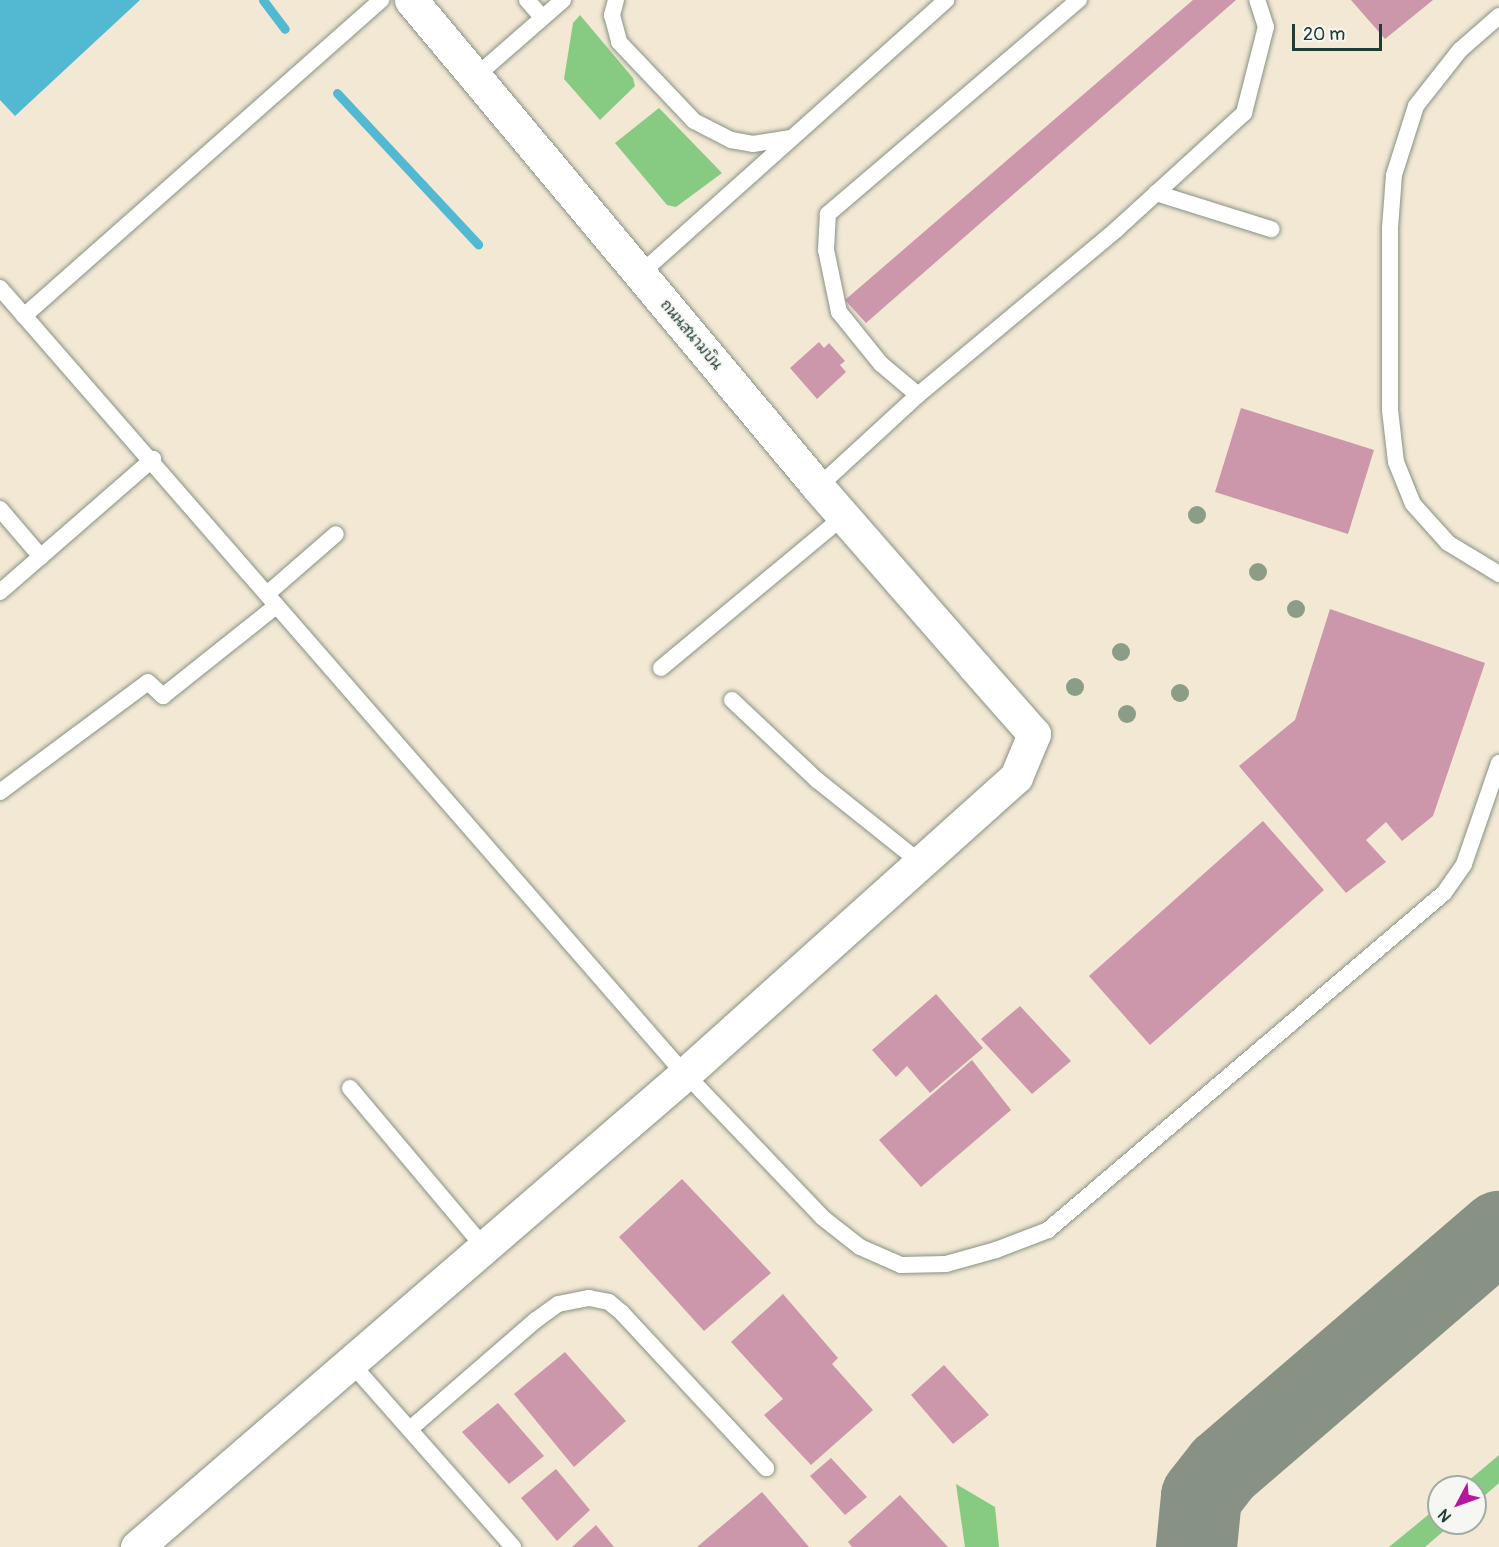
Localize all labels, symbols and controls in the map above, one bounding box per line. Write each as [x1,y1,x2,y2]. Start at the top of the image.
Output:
scale bar [1295,12,1385,50]
text: 20 m [1303,23,1345,46]
street label: ถนนสนามบิน [656,296,726,374]
north arrow [1427,1475,1487,1535]
text: N [1434,1505,1456,1526]

